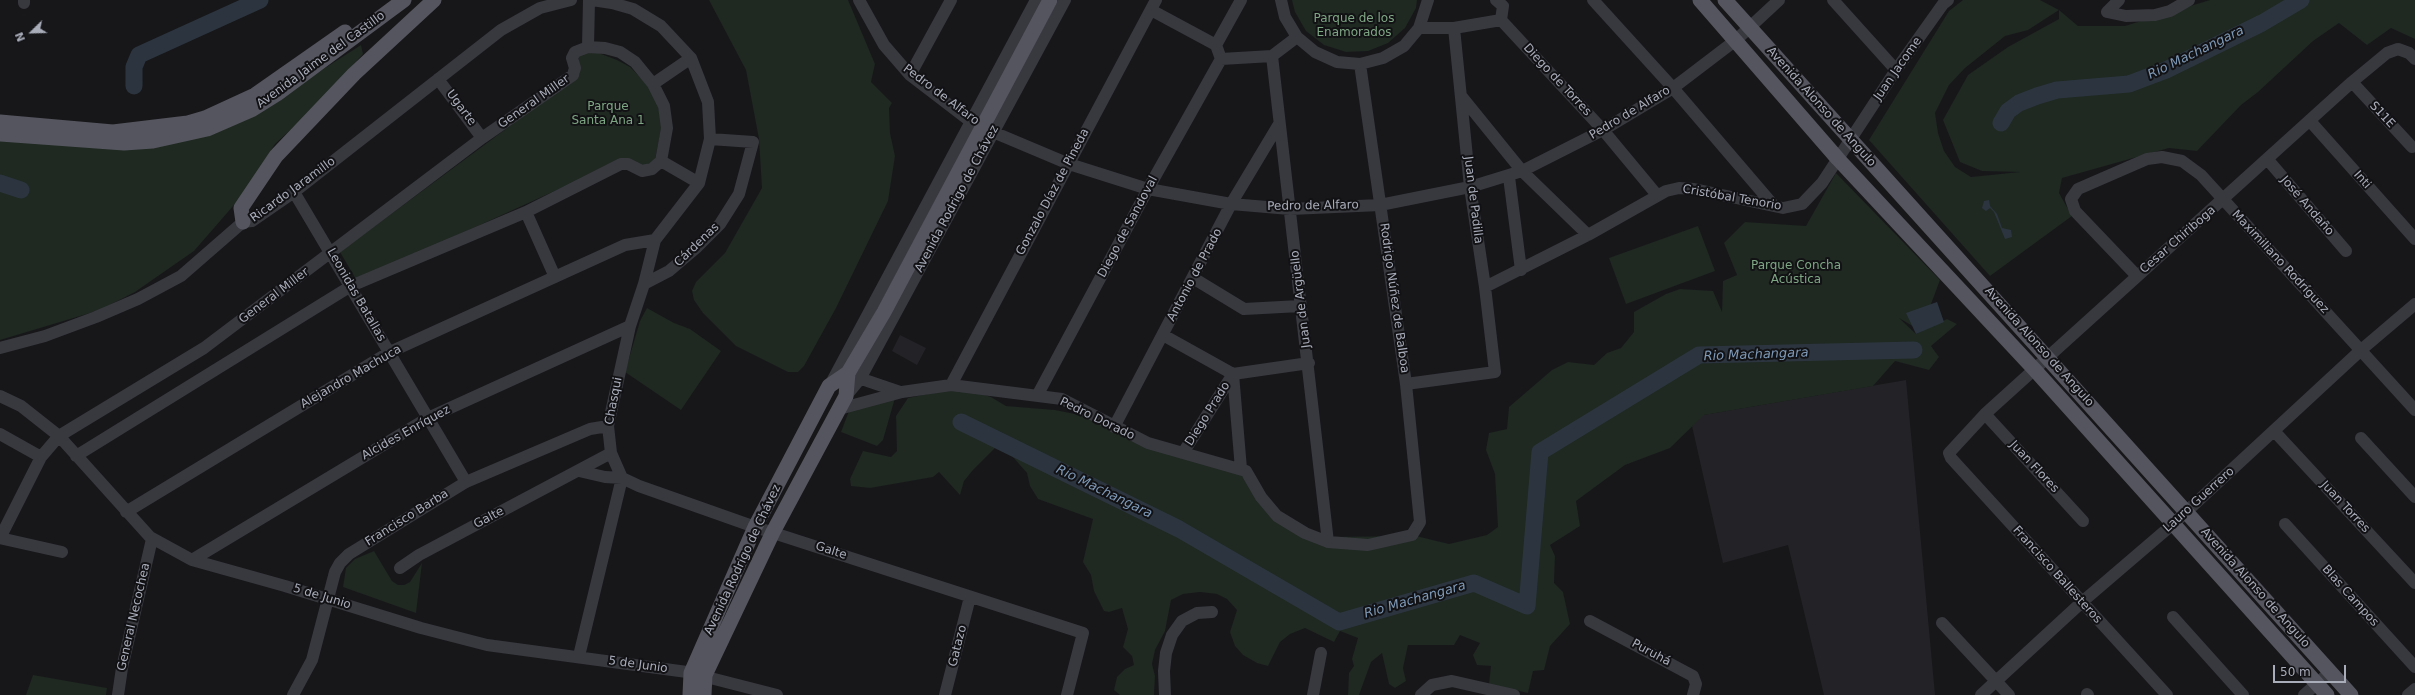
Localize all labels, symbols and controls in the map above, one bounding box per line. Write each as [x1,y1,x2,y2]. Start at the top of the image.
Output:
street label: Avenida Jaime del Castillo [254,9,388,111]
north arrow [12,12,52,52]
park label: Parque de los Enamorados [1314,12,1394,40]
water label: Rio Machangara [2145,23,2247,83]
text: N [13,30,28,44]
street label: Juan Jacome [1871,35,1925,103]
street label: Diego de Torres [1520,41,1594,119]
street label: Avenida Alonso de Angulo [1763,44,1879,170]
street label: Pedro de Alfaro [900,62,982,128]
street label: General Miller [496,72,572,132]
street label: Pedro de Alfaro [1587,83,1673,143]
street label: Ugarte [443,87,479,129]
street label: S11E [2366,99,2398,131]
park label: Parque Santa Ana 1 [571,100,645,128]
street label: Avenida Rodrigo de Chávez [912,123,1002,275]
street label: Gonzalo Díaz de Pineda [1013,126,1093,258]
street label: Ricardo Jaramillo [248,154,338,226]
street label: Juan de Padilla [1461,156,1485,244]
street label: Inti [2350,168,2374,192]
street label: José Andaño [2277,173,2337,239]
street label: Diego de Sandoval [1095,174,1161,280]
street label: Cristóbal Tenorio [1681,182,1783,214]
street label: Pedro de Alfaro [1267,198,1359,214]
street label: Cesar Chiriboga [2137,203,2219,277]
street label: Maximiliano Rodríguez [2228,207,2332,317]
street label: Cárdenas [672,220,722,270]
street label: Rodrigo Núñez de Balboa [1376,222,1412,374]
street label: Antonio de Prado [1164,226,1226,324]
street label: Leonidas Batallas [323,246,389,344]
street label: Juan de Argüello [1288,249,1314,349]
park label: Parque Concha Acústica [1751,259,1841,287]
street label: General Miller [236,265,312,327]
street label: Avenida Alonso de Angulo [1981,284,2097,410]
street label: Alejandro Machuca [298,342,404,412]
water label: Rio Machangara [1703,345,1809,365]
street label: Chasqui [602,376,626,426]
street label: Diego Prado [1183,379,1233,449]
street label: Pedro Dorado [1057,395,1137,443]
street label: Alcides Enríquez [359,403,453,463]
street label: Juan Flores [2006,438,2062,496]
water label: Rio Machangara [1053,462,1155,522]
street label: Lauro Guerrero [2161,464,2237,536]
street label: Juan Torres [2317,478,2373,536]
street label: Avenida Rodrigo de Chávez [702,482,784,638]
street label: Francisco Barba [363,487,451,549]
street label: Galte [471,504,507,532]
street label: Francisco Ballesteros [2009,523,2105,627]
street label: Avenida Alonso de Angulo [2197,525,2313,651]
street label: Galte [814,539,848,563]
street label: General Necochea [115,562,153,672]
street label: Blas Campos [2319,562,2381,630]
water label: Rio Machangara [1362,578,1468,622]
street label: 5 de Junio [291,581,353,613]
street label: Gatazo [946,624,970,668]
street label: Puruhá [1629,637,1673,669]
street label: 5 de Junio [607,654,669,676]
scale bar [2275,657,2348,683]
text: 50 m [2280,665,2311,679]

